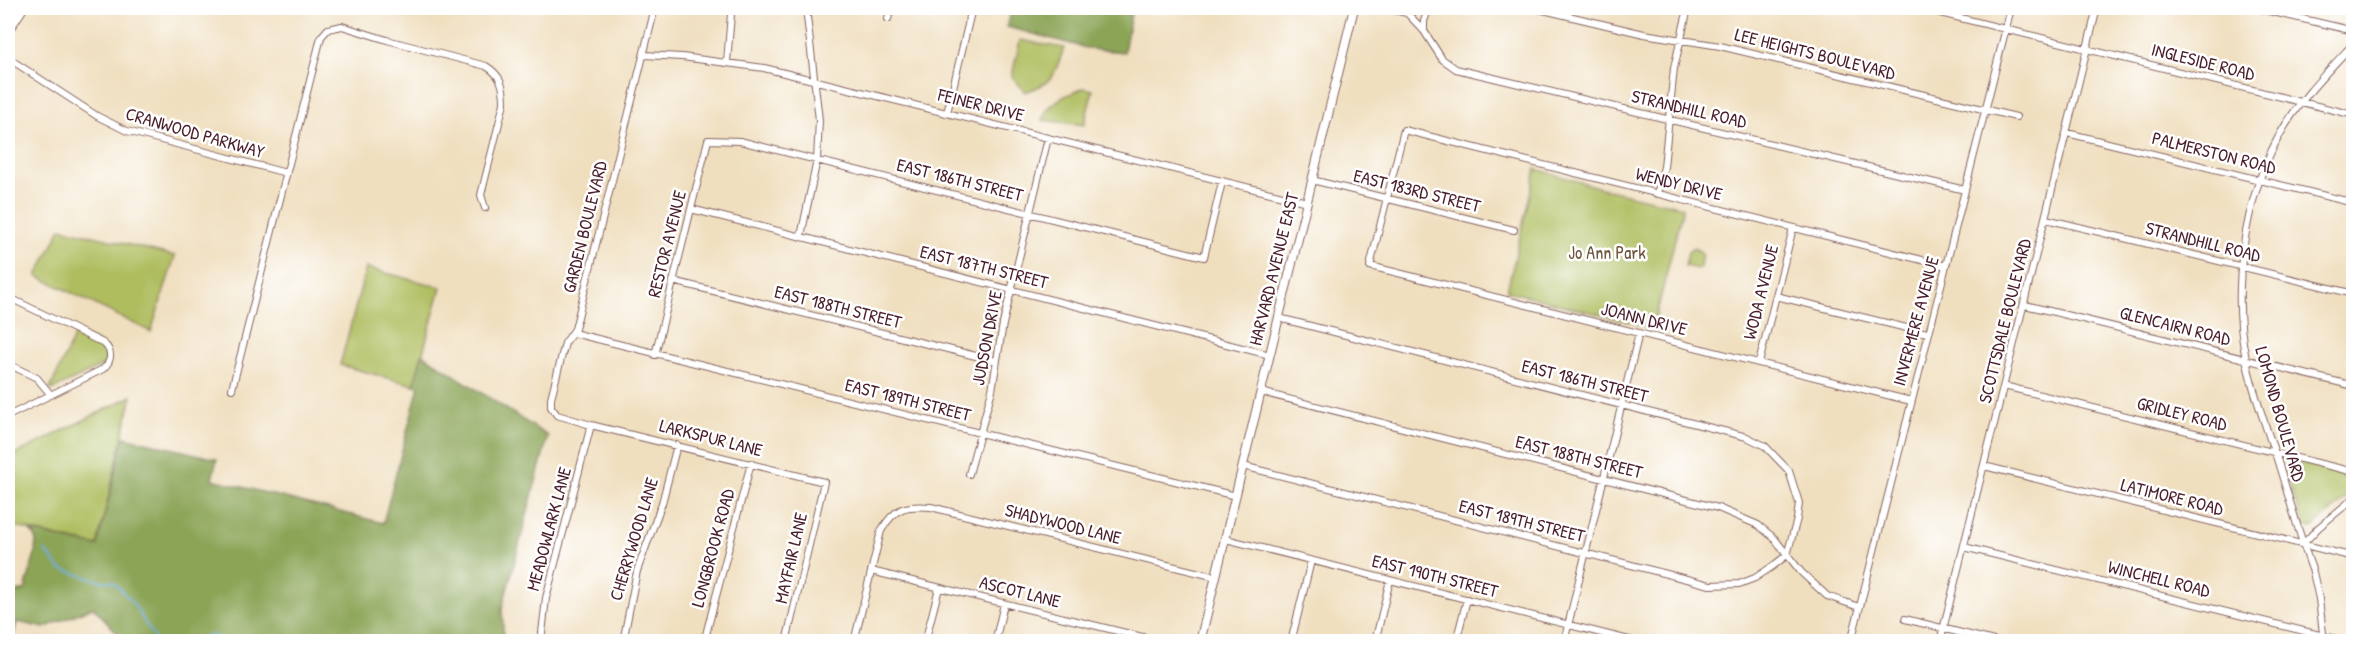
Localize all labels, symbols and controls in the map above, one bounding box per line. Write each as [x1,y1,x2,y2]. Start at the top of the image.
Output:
street label: LEE HEIGHTS BOULEVARD [1732,21,1898,86]
street label: INGLESIDE ROAD [2149,37,2258,87]
street label: FEINER DRIVE [935,82,1027,127]
street label: STRANDHILL ROAD [1629,83,1750,134]
street label: CRANWOOD PARKWAY [123,101,267,164]
street label: PALMERSTON ROAD [2150,125,2279,180]
street label: EAST 186TH STREET [894,152,1026,207]
street label: GARDEN BOULEVARD [556,158,613,295]
street label: WENDY DRIVE [1633,161,1725,206]
street label: EAST 183RD STREET [1351,163,1484,219]
street label: RESTOR AVENUE [641,188,692,300]
street label: HARVARD AVENUE EAST [1242,189,1305,348]
street label: STRANDHILL ROAD [2143,215,2264,268]
street label: SCOTTSDALE BOULEVARD [1972,236,2037,406]
street label: EAST 187TH STREET [918,239,1051,295]
park label: Jo Ann Park [1568,240,1646,265]
street label: WODA AVENUE [1737,242,1784,342]
street label: INVERMERE AVENUE [1886,253,1945,388]
street label: EAST 188TH STREET [772,279,905,334]
street label: JUDSON DRIVE [965,288,1008,387]
street label: JOANN DRIVE [1599,296,1690,341]
street label: GLENCAIRN ROAD [2117,300,2233,351]
street label: LOMOND BOULEVARD [2249,344,2312,485]
street label: EAST 186TH STREET [1519,353,1651,408]
street label: EAST 189TH STREET [843,372,974,427]
street label: GRIDLEY ROAD [2135,390,2230,437]
street label: LARKSPUR LANE [657,413,765,462]
street label: EAST 188TH STREET [1513,429,1646,484]
street label: MEADOWLARK LANE [520,464,577,594]
street label: LATIMORE ROAD [2118,472,2226,521]
street label: CHERRYWOOD LANE [603,474,664,603]
street label: LONGBROOK ROAD [685,486,740,610]
street label: EAST 189TH STREET [1457,493,1588,548]
street label: SHADYWOOD LANE [1002,497,1124,550]
street label: MAYFAIR LANE [768,510,813,606]
street label: EAST 190TH STREET [1370,548,1501,603]
street label: WINCHELL ROAD [2106,554,2213,603]
street label: ASCOT LANE [977,569,1063,614]

